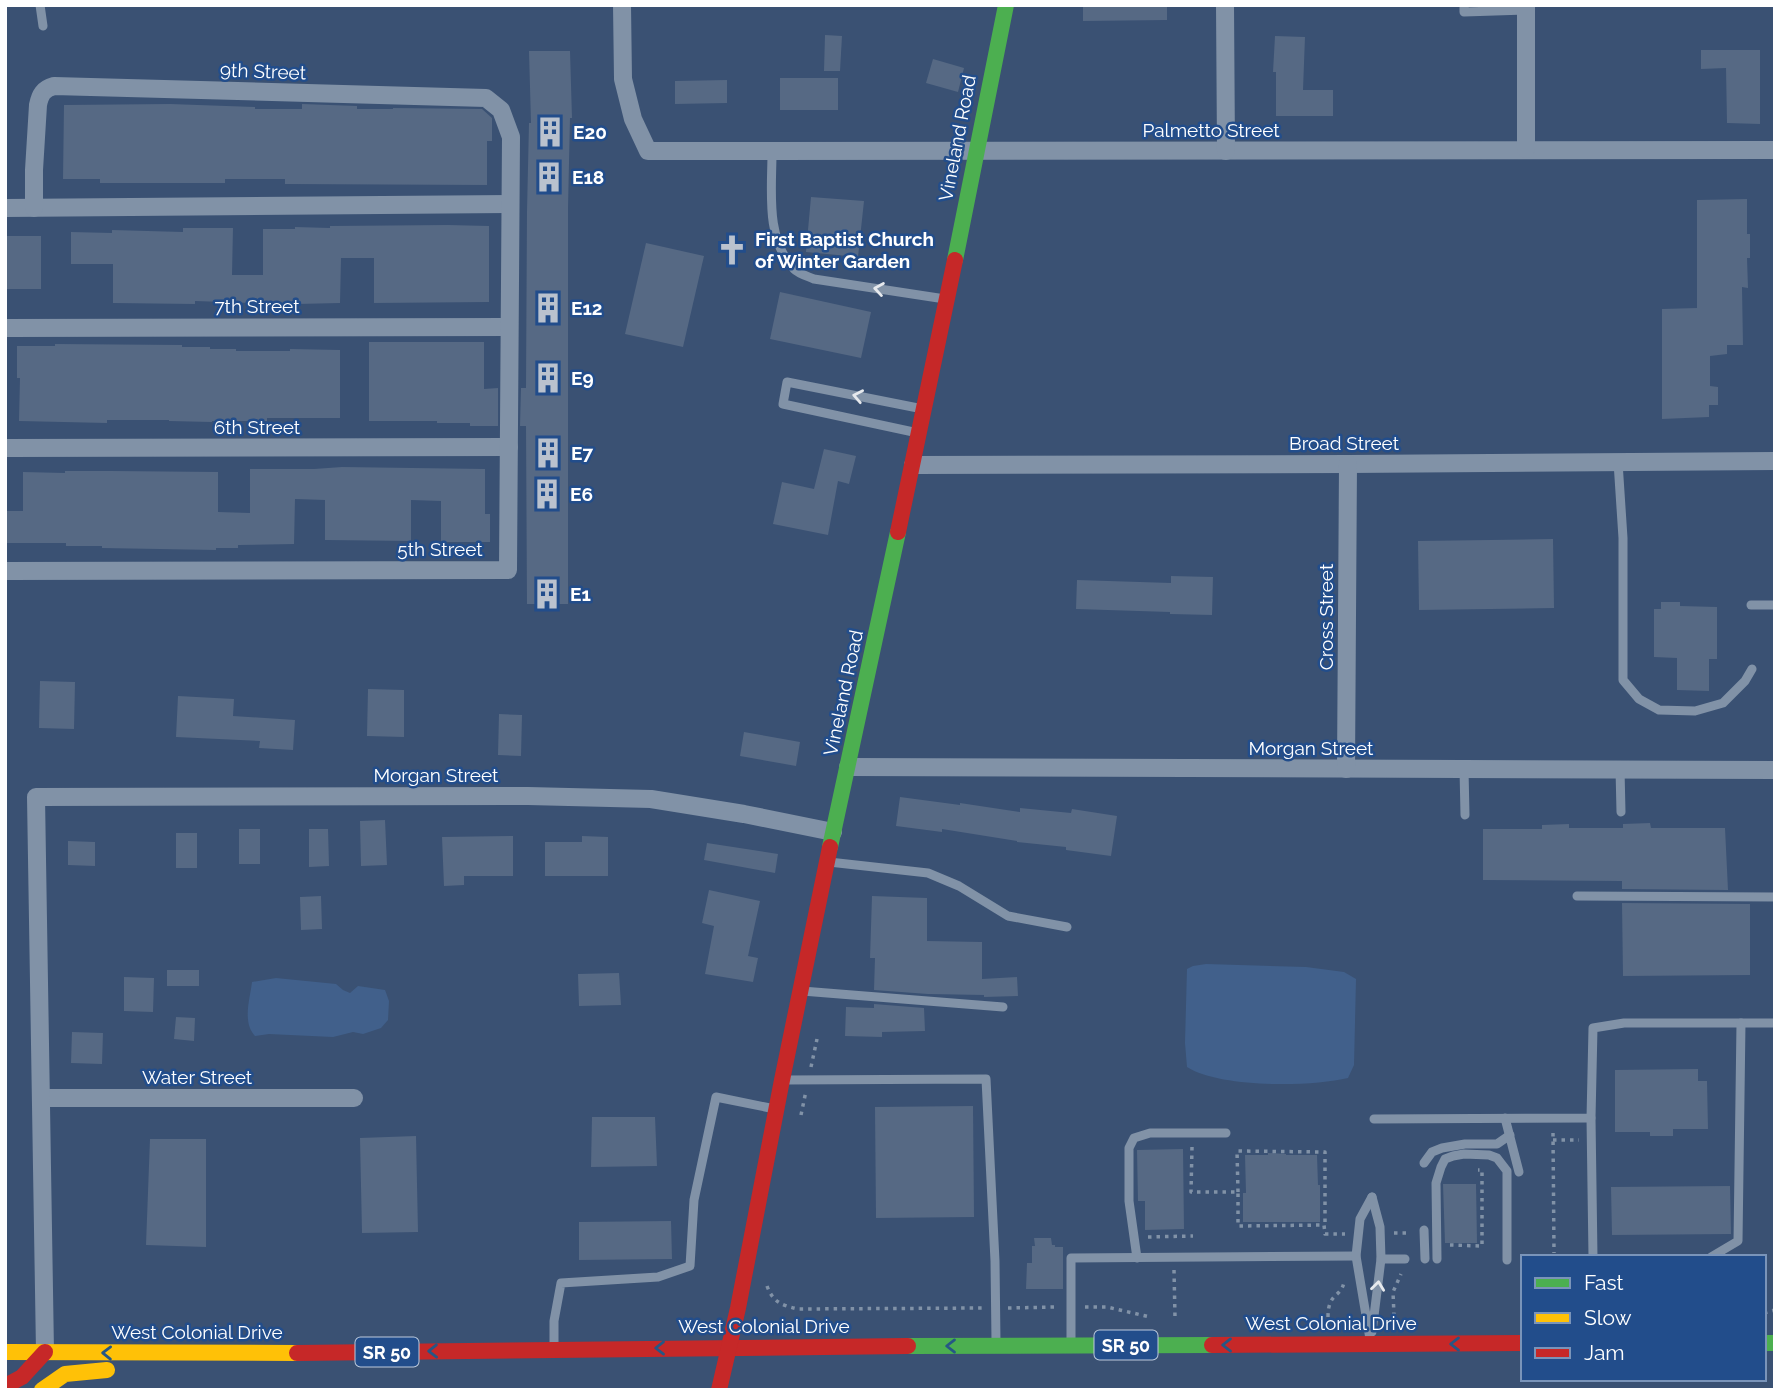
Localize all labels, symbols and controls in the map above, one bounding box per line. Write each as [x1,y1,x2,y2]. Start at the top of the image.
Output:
street label: 9th Street [220,59,307,84]
street label: Vineland Road [934,73,980,203]
building icon: E20 [533,115,567,149]
street label: Palmetto Street [1142,119,1280,141]
place label: E20 [573,121,607,143]
building icon: E18 [532,160,566,194]
place label: E18 [572,166,604,188]
place label: First Baptist Church of Winter Garden [755,228,934,272]
church icon: First Baptist Church of Winter Garden [715,233,749,267]
one-way arrow [873,282,885,297]
building icon: E12 [531,291,565,325]
street label: 7th Street [214,295,300,317]
place label: E12 [571,297,603,319]
building icon: E9 [531,361,565,395]
place label: E9 [571,367,594,389]
one-way arrow [852,389,864,404]
street label: 6th Street [214,416,301,438]
street label: Broad Street [1289,432,1400,454]
building icon: E7 [531,436,565,470]
place label: E7 [571,442,593,464]
building icon: E6 [530,477,564,511]
place label: E6 [570,483,593,505]
street label: 5th Street [397,538,483,560]
street label: Cross Street [1315,563,1337,670]
building icon: E1 [530,577,564,611]
place label: E1 [570,583,591,605]
street label: Vineland Road [819,628,867,758]
street label: Morgan Street [1249,737,1374,759]
street label: Morgan Street [374,764,499,786]
street label: Water Street [142,1066,253,1088]
legend [1521,1255,1766,1381]
text: Fast [1584,1270,1624,1295]
one-way arrow [1370,1280,1385,1292]
text: Slow [1584,1305,1632,1330]
street label: West Colonial Drive [1245,1312,1417,1334]
street label: West Colonial Drive [678,1315,850,1337]
street label: West Colonial Drive [111,1321,283,1343]
road number: SR 50 [1094,1330,1158,1360]
one-way arrow [1449,1336,1459,1352]
one-way arrow [1221,1337,1232,1353]
road number: SR 50 [356,1338,418,1366]
one-way arrow [945,1338,955,1354]
one-way arrow [654,1340,665,1356]
text: Jam [1584,1340,1625,1365]
one-way arrow [427,1343,437,1359]
one-way arrow [101,1345,112,1360]

